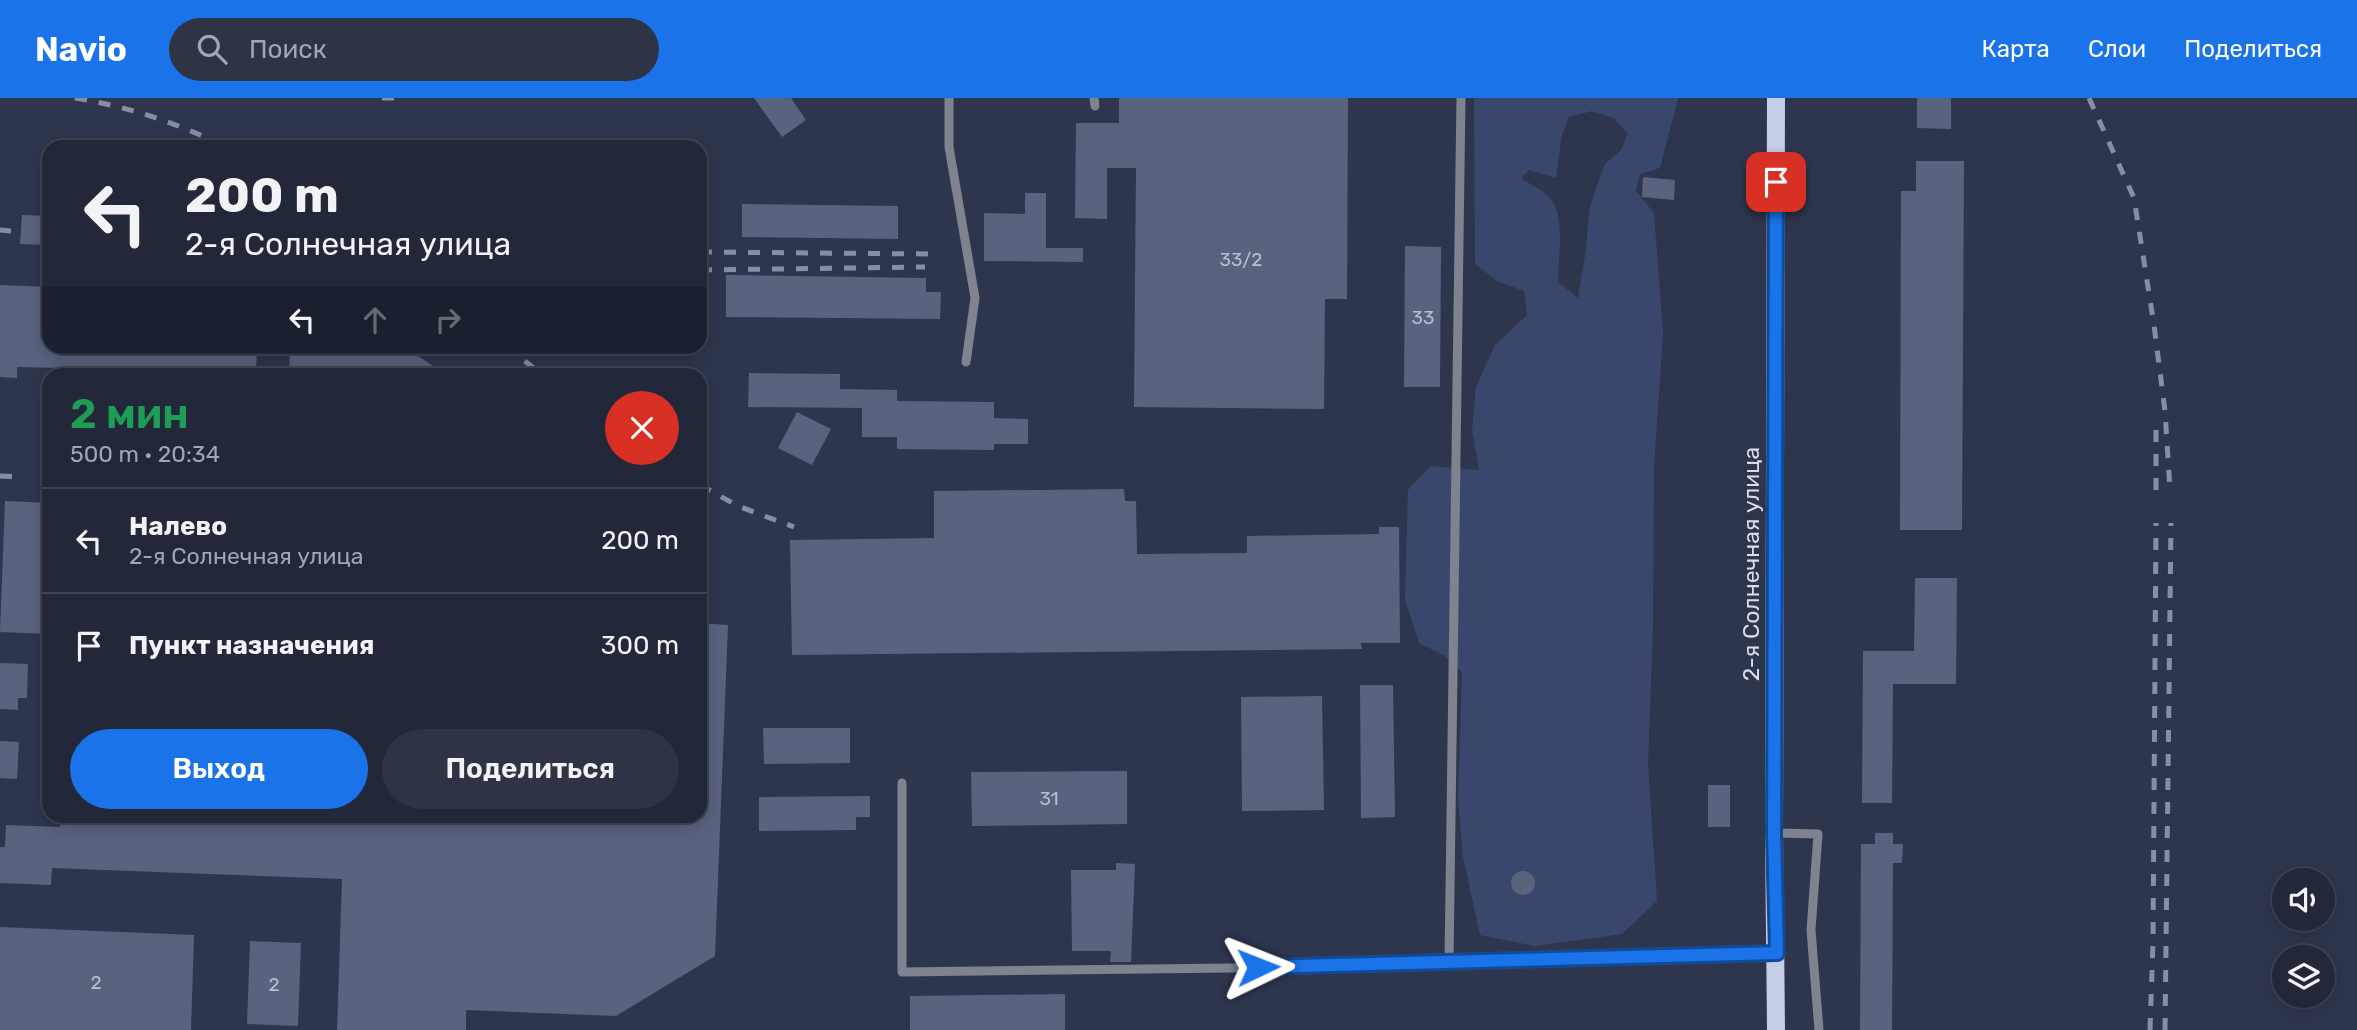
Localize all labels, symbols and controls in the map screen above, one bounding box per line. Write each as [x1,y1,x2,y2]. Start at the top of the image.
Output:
search box [169,18,659,81]
text: Navio [35,30,127,69]
icon: search [193,30,231,68]
text: Поиск [249,34,327,65]
text: Карта [1981,35,2050,63]
text: Слои [2088,35,2146,63]
text: Поделиться [2184,35,2322,63]
pin [1746,152,1806,212]
icon: arrive [1757,163,1795,201]
text: 200 m [185,166,339,224]
icon: left [70,168,161,259]
text: 2-я Солнечная улица [185,225,511,263]
house number: 33/2 [1220,248,1262,271]
icon: left [283,301,321,339]
icon: ahead [356,301,394,339]
icon: right [429,301,467,339]
house number: 33 [1412,306,1434,329]
text: 2 мин [70,389,189,439]
button: close [605,391,679,465]
text: 500 m · 20:34 [70,440,220,468]
street label: 2-я Солнечная улица [1737,447,1765,681]
text: Налево [129,511,227,542]
icon: left [70,522,108,560]
text: 200 m [601,525,679,556]
text: 2-я Солнечная улица [129,542,363,570]
icon: arrive [70,627,108,665]
text: Пункт назначения [129,630,374,661]
text: 300 m [601,630,679,661]
button: Выход [70,729,368,809]
button: Поделиться [382,729,679,809]
house number: 31 [1039,787,1059,810]
map controls [2272,868,2335,1008]
button: sound [2272,868,2335,931]
position arrow [1221,930,1295,1004]
button: layers [2272,945,2335,1008]
house number: 2 [90,971,102,994]
house number: 2 [268,973,280,996]

